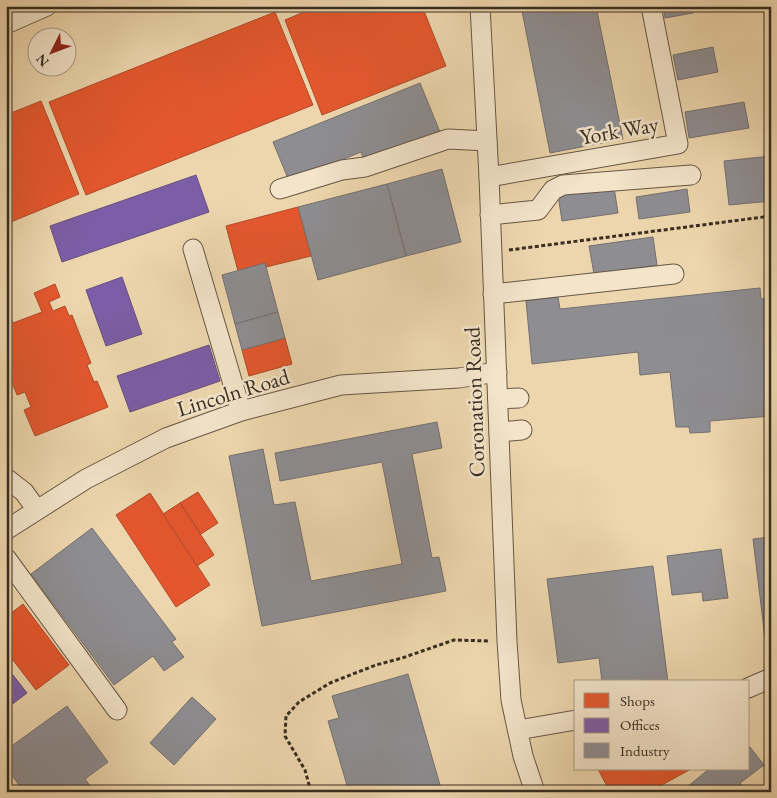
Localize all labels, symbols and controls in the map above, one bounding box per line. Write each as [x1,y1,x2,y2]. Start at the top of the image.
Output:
north arrow [28,28,78,78]
text: N [31,50,53,71]
street label: York Way [577,109,661,152]
street label: Coronation Road [457,325,492,478]
street label: Lincoln Road [173,361,294,423]
legend [574,680,750,770]
text: Shops [620,691,655,710]
text: Offices [620,715,660,734]
text: Industry [620,741,670,760]

